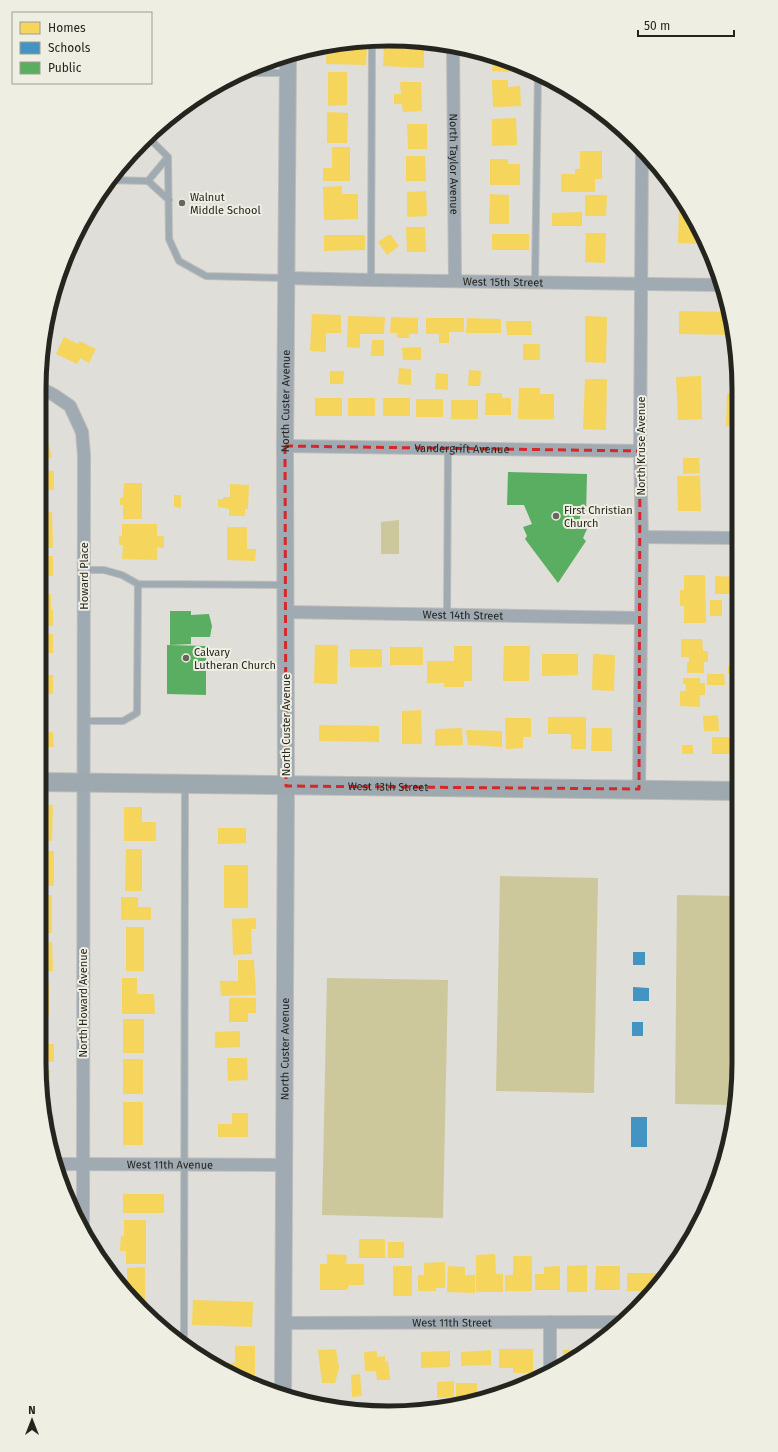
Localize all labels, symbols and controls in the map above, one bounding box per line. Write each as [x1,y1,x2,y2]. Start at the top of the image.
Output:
legend [12,12,152,84]
scale bar [638,12,734,38]
text: 50 m [644,19,670,33]
text: Homes [48,21,86,35]
text: Schools [48,41,91,55]
text: Public [48,61,82,75]
street label: North Taylor Avenue [447,113,460,215]
place label: Walnut Middle School [190,191,261,217]
marker: Walnut Middle School [177,198,187,208]
street label: West 15th Street [463,275,543,289]
street label: North Custer Avenue [279,350,293,452]
street label: North Kruse Avenue [635,396,648,496]
street label: Vandergrift Avenue [414,442,510,456]
place label: First Christian Church [564,504,633,530]
marker: First Christian Church [551,511,561,521]
street label: Howard Place [78,542,91,610]
street label: West 14th Street [422,608,504,623]
place label: Calvary Lutheran Church [194,646,276,672]
marker: Calvary Lutheran Church [181,653,191,663]
street label: North Custer Avenue [280,674,293,776]
street label: West 13th Street [348,780,428,794]
street label: North Howard Avenue [77,948,90,1058]
street label: North Custer Avenue [278,998,292,1100]
street label: West 11th Avenue [127,1158,213,1172]
street label: West 11th Street [412,1316,492,1330]
north arrow [12,1400,52,1440]
text: N [28,1404,36,1417]

